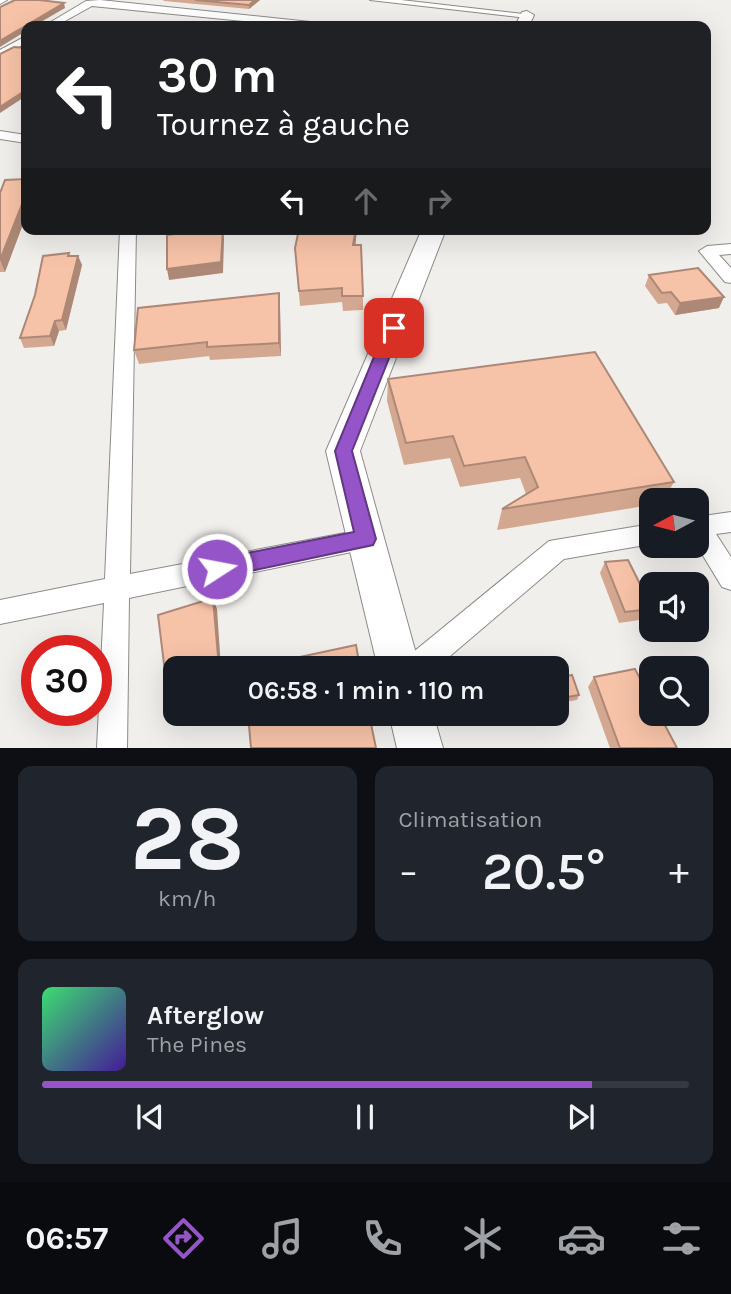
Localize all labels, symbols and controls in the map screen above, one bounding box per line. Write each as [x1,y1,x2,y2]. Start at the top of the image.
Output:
text: 30 m [157,47,277,104]
icon: left [42,49,133,140]
text: Tournez à gauche [157,106,410,143]
icon: left [274,182,312,220]
icon: ahead [347,182,385,220]
icon: right [420,182,458,220]
pin [364,298,424,358]
icon: arrive [375,309,413,347]
north arrow [639,488,709,558]
map controls [639,488,709,726]
position arrow [180,532,254,606]
button: sound [639,572,709,642]
speed limit sign: 30 [21,635,112,726]
button: search [639,656,709,726]
text: 06:58 · 1 min · 110 m [248,675,484,706]
text: 28 [130,786,244,892]
text: Climatisation [399,806,542,833]
text: 20.5° [482,841,606,902]
text: − [399,849,418,894]
text: + [669,849,689,894]
text: km/h [158,885,216,912]
text: Afterglow [147,1000,264,1031]
text: The Pines [147,1031,247,1058]
icon: previous [131,1098,169,1136]
icon: pause [346,1098,384,1136]
icon: next [562,1098,600,1136]
icon: directions [159,1214,208,1263]
icon: music [258,1214,307,1263]
icon: phone [358,1214,407,1263]
icon: climate [458,1214,507,1263]
icon: car [557,1214,606,1263]
icon: filters [657,1214,706,1263]
text: 06:57 [25,1220,108,1257]

